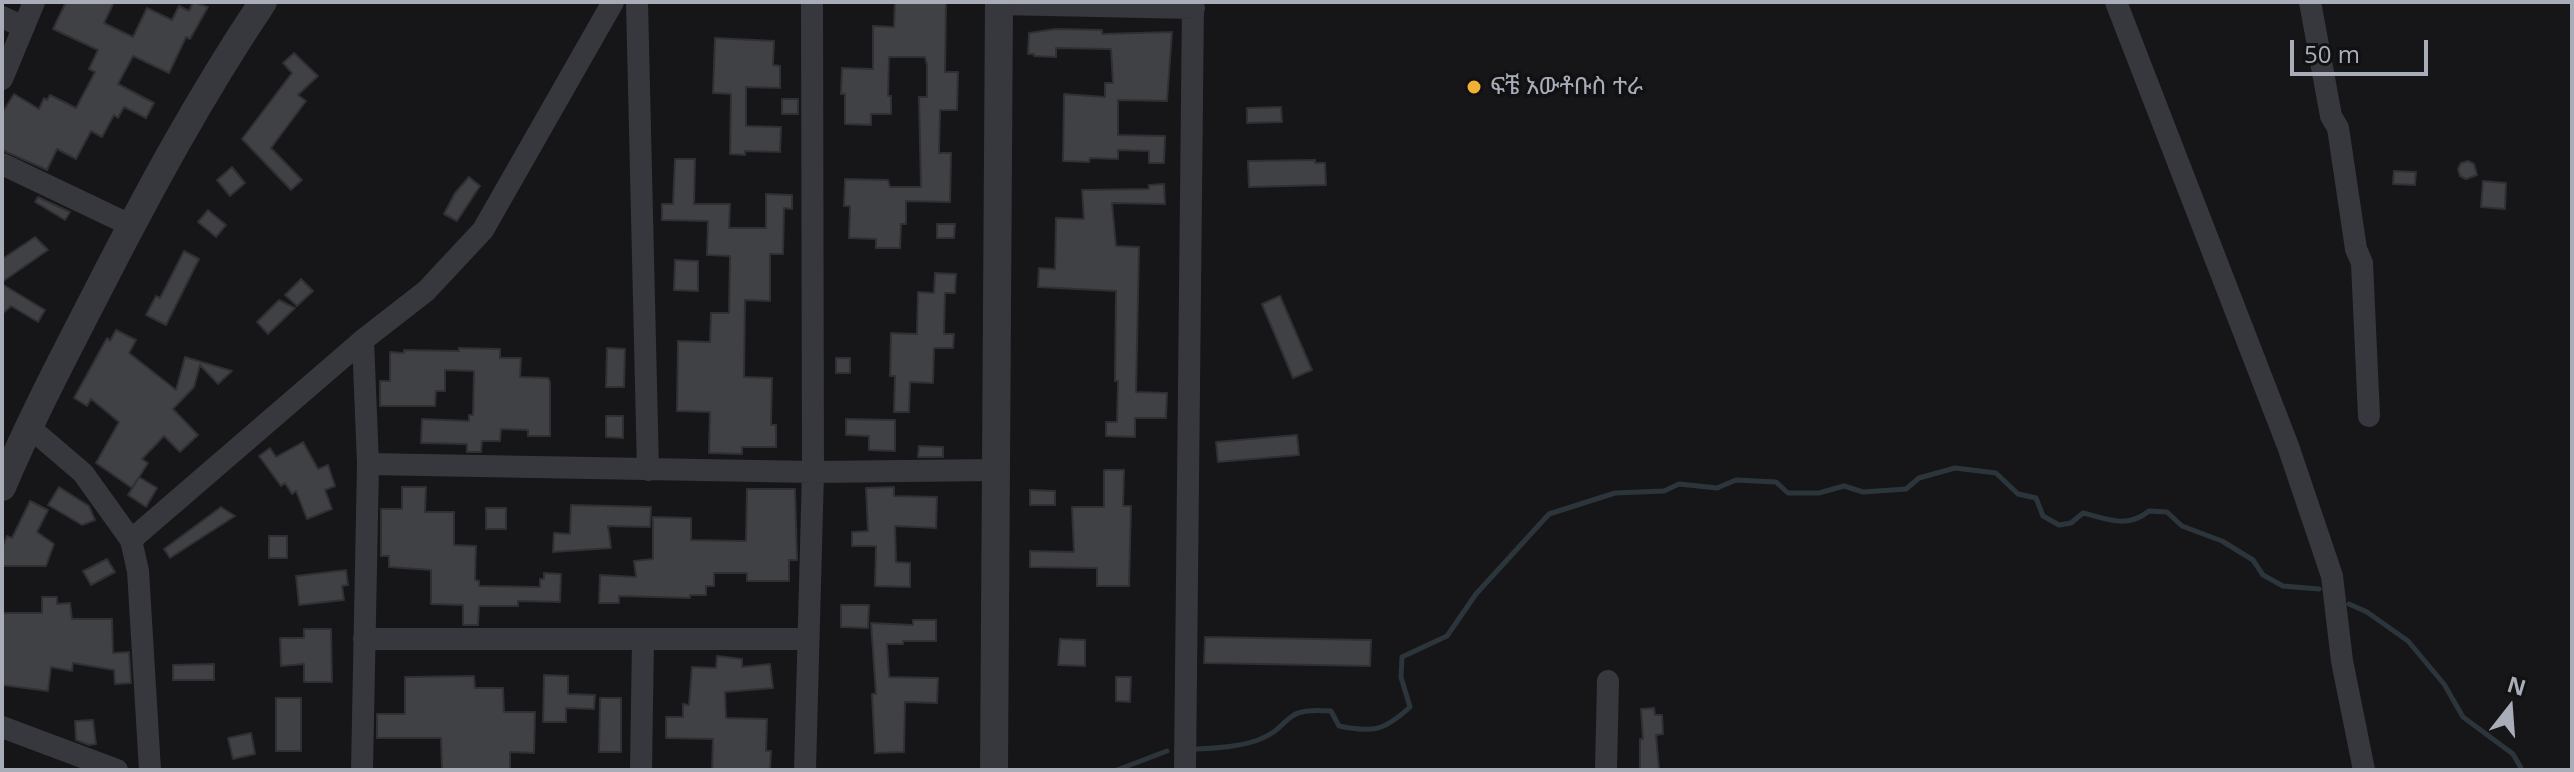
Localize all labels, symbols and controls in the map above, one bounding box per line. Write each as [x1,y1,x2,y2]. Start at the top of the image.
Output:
scale bar [2294,24,2432,74]
text: 50 m [2304,37,2360,70]
place label: ፍቼ አውቶቡስ ተራ [1490,73,1643,101]
marker: ፍቼ አውቶቡስ ተራ [1465,78,1483,96]
north arrow [2470,668,2550,748]
text: N [2504,668,2530,702]

